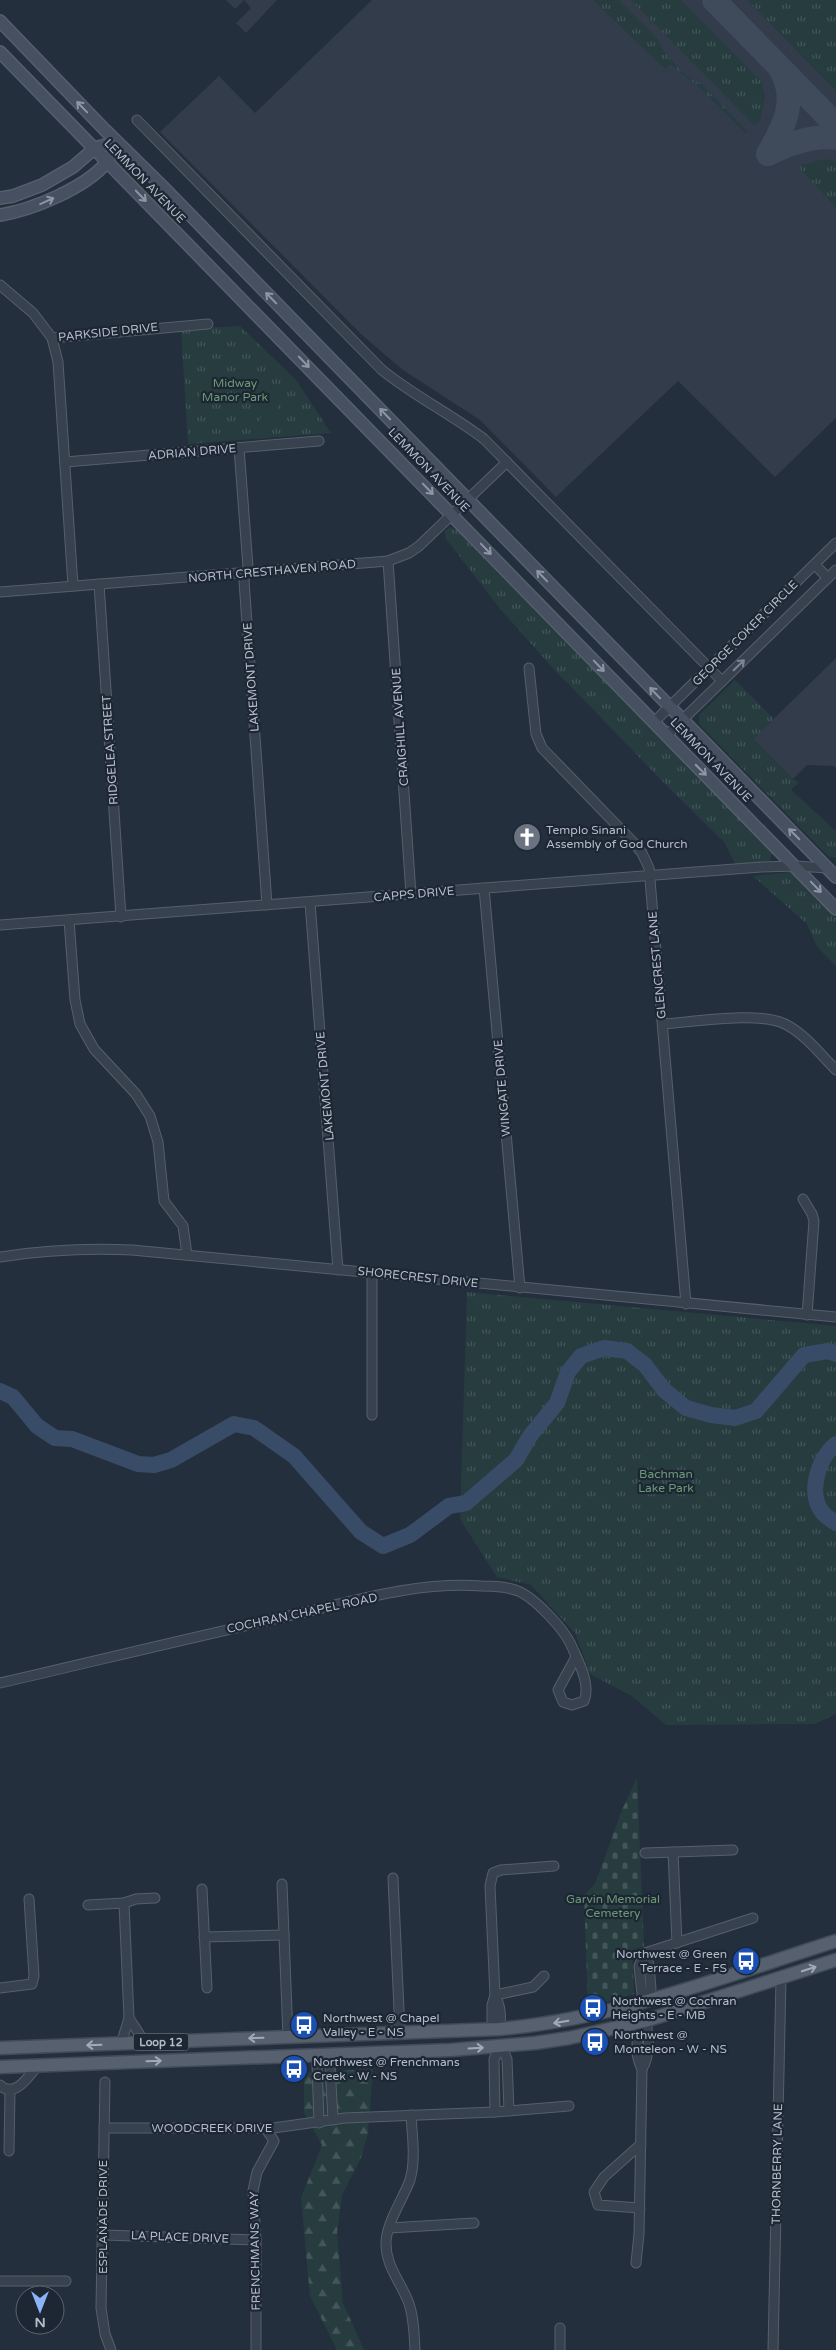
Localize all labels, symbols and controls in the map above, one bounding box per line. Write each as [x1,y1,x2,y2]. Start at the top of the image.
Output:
one-way arrow [76,100,88,113]
street label: LEMMON AVENUE [101,136,189,226]
one-way arrow [135,190,147,203]
one-way arrow [39,196,54,206]
one-way arrow [266,292,278,304]
street label: PARKSIDE DRIVE [57,320,159,344]
one-way arrow [298,356,310,369]
park label: Midway Manor Park [202,376,269,404]
one-way arrow [379,408,391,420]
street label: LEMMON AVENUE [385,425,473,515]
street label: ADRIAN DRIVE [147,441,237,463]
one-way arrow [422,483,434,495]
one-way arrow [480,542,492,555]
street label: NORTH CRESTHAVEN ROAD [187,557,357,585]
one-way arrow [536,570,548,583]
street label: GEORGE COKER CIRCLE [689,577,801,689]
street label: LAKEMONT DRIVE [240,621,262,732]
one-way arrow [593,659,605,672]
one-way arrow [733,659,745,671]
street label: CRAIGHILL AVENUE [389,667,411,787]
one-way arrow [649,687,661,699]
street label: RIDGELEA STREET [99,694,121,805]
street label: LEMMON AVENUE [667,715,755,805]
one-way arrow [695,764,707,776]
church icon: Templo Sinani Assembly of God Church [512,822,542,852]
place label: Templo Sinani Assembly of God Church [546,823,687,851]
one-way arrow [788,828,800,840]
one-way arrow [810,881,822,894]
street label: CAPPS DRIVE [373,883,455,904]
street label: GLENCREST LANE [645,910,669,1019]
street label: LAKEMONT DRIVE [313,1030,337,1141]
street label: WINGATE DRIVE [491,1038,513,1137]
street label: SHORECREST DRIVE [357,1264,479,1290]
park label: Bachman Lake Park [638,1467,694,1495]
street label: COCHRAN CHAPEL ROAD [225,1590,379,1636]
park label: Garvin Memorial Cemetery [566,1892,660,1920]
bus stop icon: Northwest @ Green Terrace - E - FS [731,1946,761,1976]
place label: Northwest @ Green Terrace - E - FS [616,1947,727,1975]
one-way arrow [800,1964,816,1973]
bus stop icon: Northwest @ Cochran Heights - E - MB [578,1993,608,2023]
place label: Northwest @ Cochran Heights - E - MB [612,1994,736,2022]
bus stop icon: Northwest @ Chapel Valley - E - NS [289,2010,319,2040]
place label: Northwest @ Chapel Valley - E - NS [323,2011,439,2039]
one-way arrow [554,2017,570,2027]
bus stop icon: Northwest @ Monteleon - W - NS [580,2027,610,2057]
place label: Northwest @ Monteleon - W - NS [614,2028,727,2056]
road number: Loop 12 [134,2034,188,2050]
one-way arrow [248,2034,264,2043]
one-way arrow [86,2040,102,2049]
one-way arrow [468,2044,484,2053]
bus stop icon: Northwest @ Frenchmans Creek - W - NS [279,2054,309,2084]
place label: Northwest @ Frenchmans Creek - W - NS [313,2055,460,2083]
one-way arrow [145,2056,161,2065]
street label: THORNBERRY LANE [769,2103,785,2225]
street label: WOODCREEK DRIVE [152,2121,273,2135]
street label: ESPLANADE DRIVE [96,2160,110,2274]
street label: FRENCHMANS WAY [247,2191,263,2311]
street label: LA PLACE DRIVE [131,2228,230,2246]
north arrow [15,2285,65,2335]
text: N [34,2314,46,2331]

